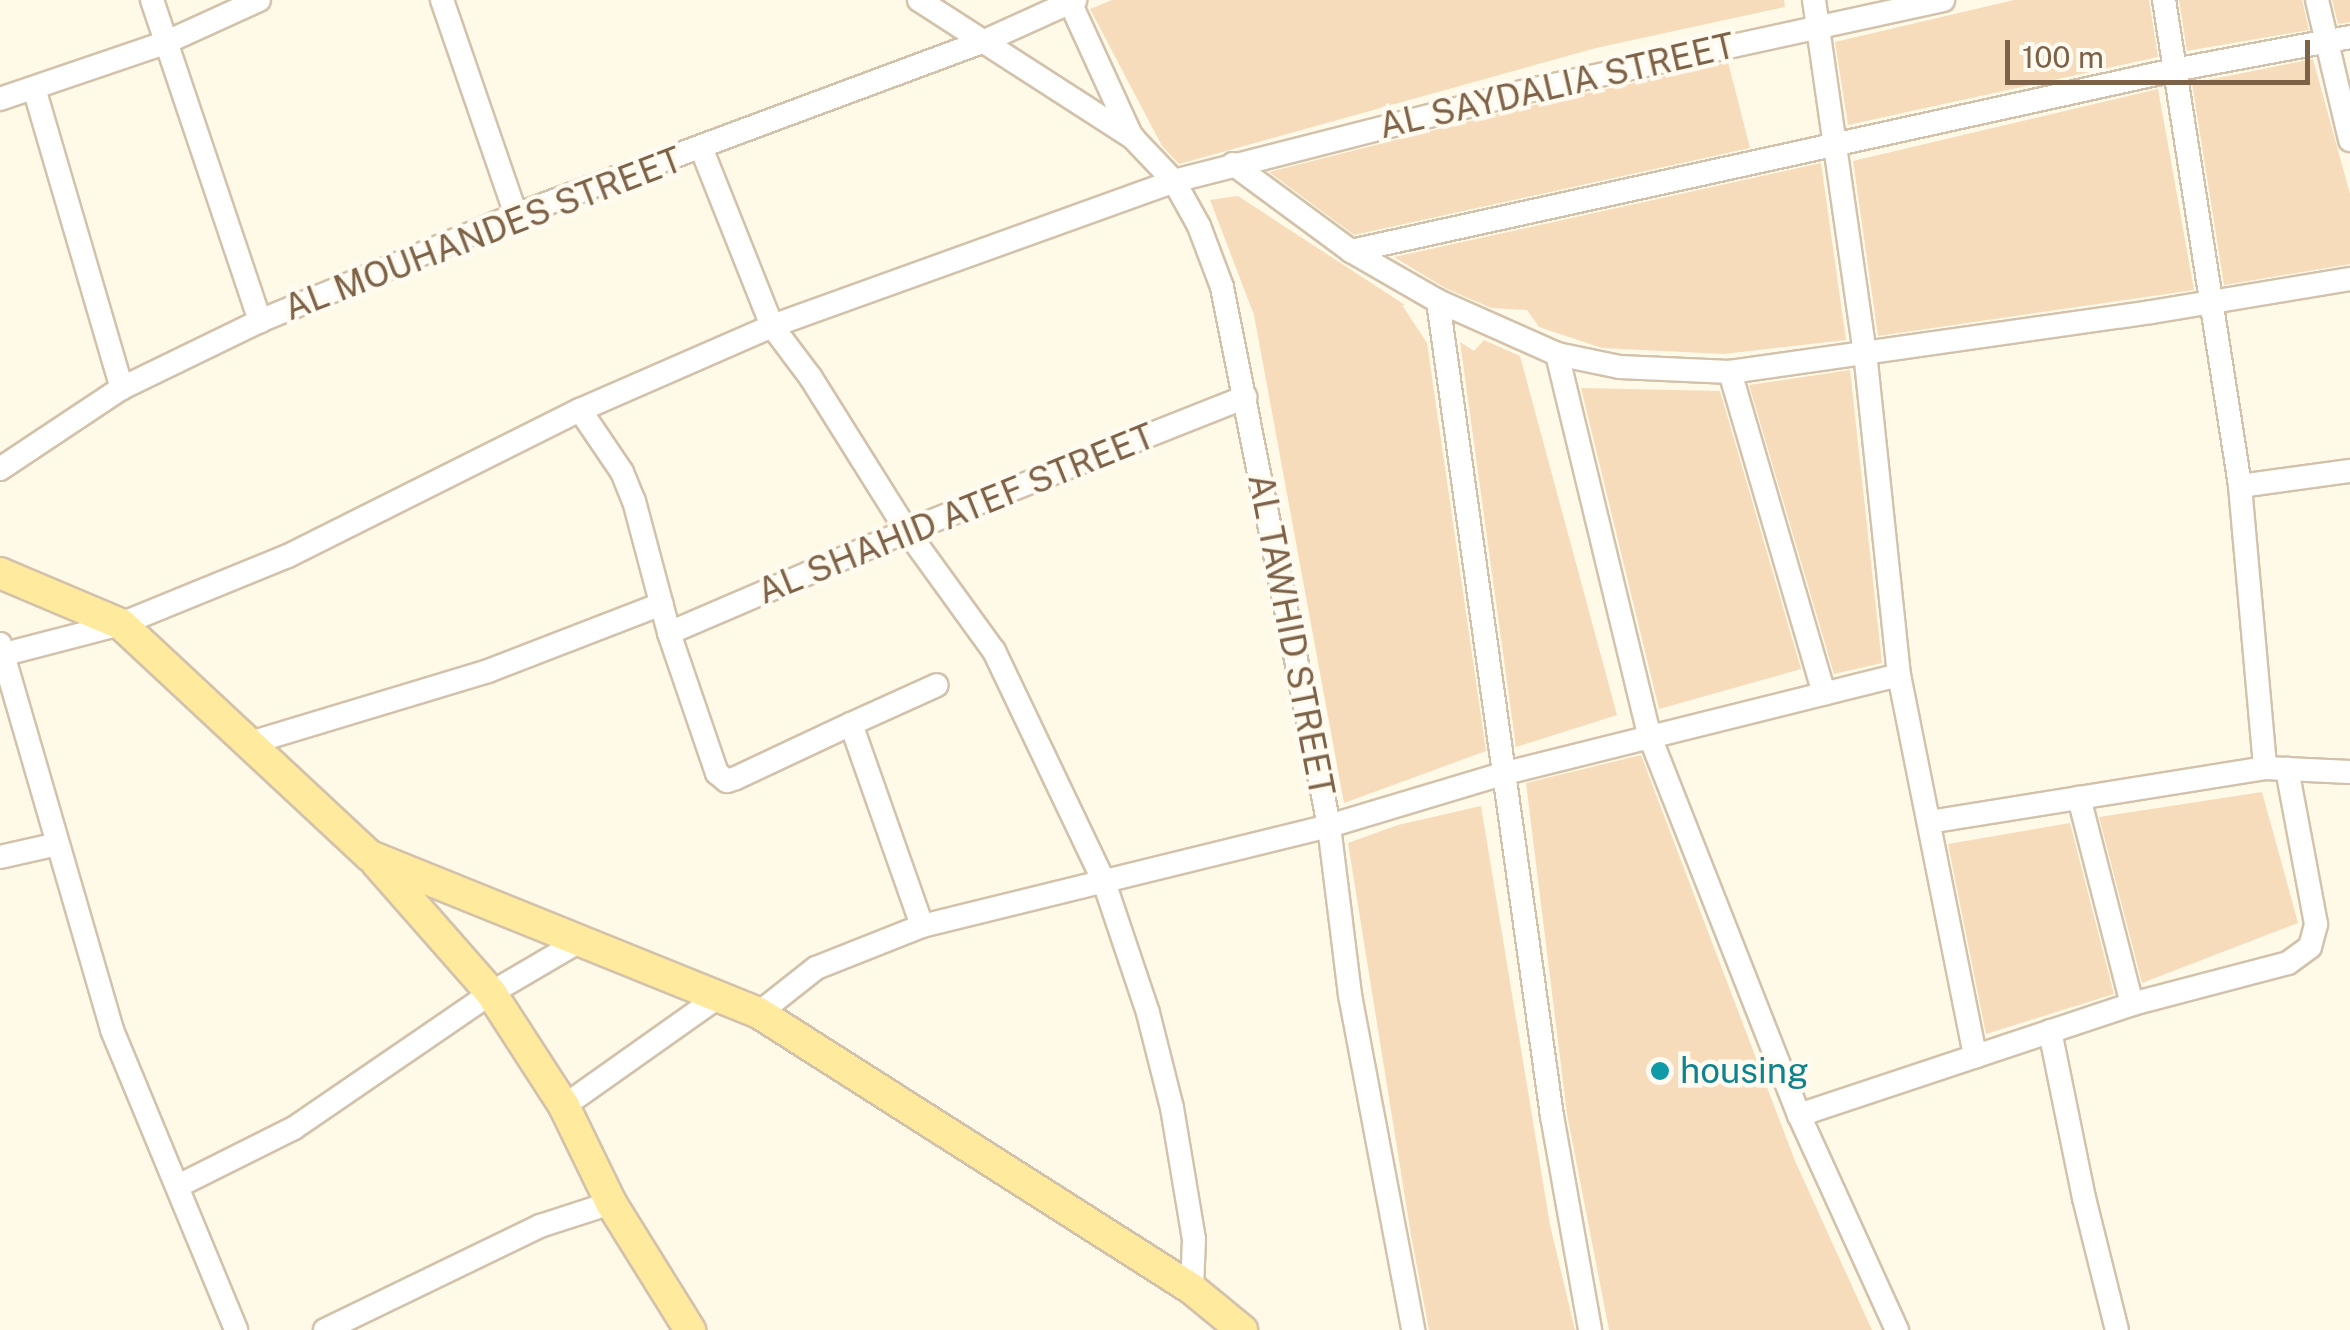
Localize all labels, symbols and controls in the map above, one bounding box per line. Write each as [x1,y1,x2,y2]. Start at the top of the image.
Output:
scale bar [2010,20,2315,82]
street label: AL SAYDALIA STREET [1375,25,1739,147]
text: 100 m [2022,39,2104,75]
street label: AL MOUHANDES STREET [278,139,688,329]
street label: AL SHAHID ATEF STREET [751,415,1161,613]
street label: AL TAWHID STREET [1239,470,1343,800]
place label: housing [1680,1050,1809,1092]
marker: housing [1649,1060,1671,1082]

